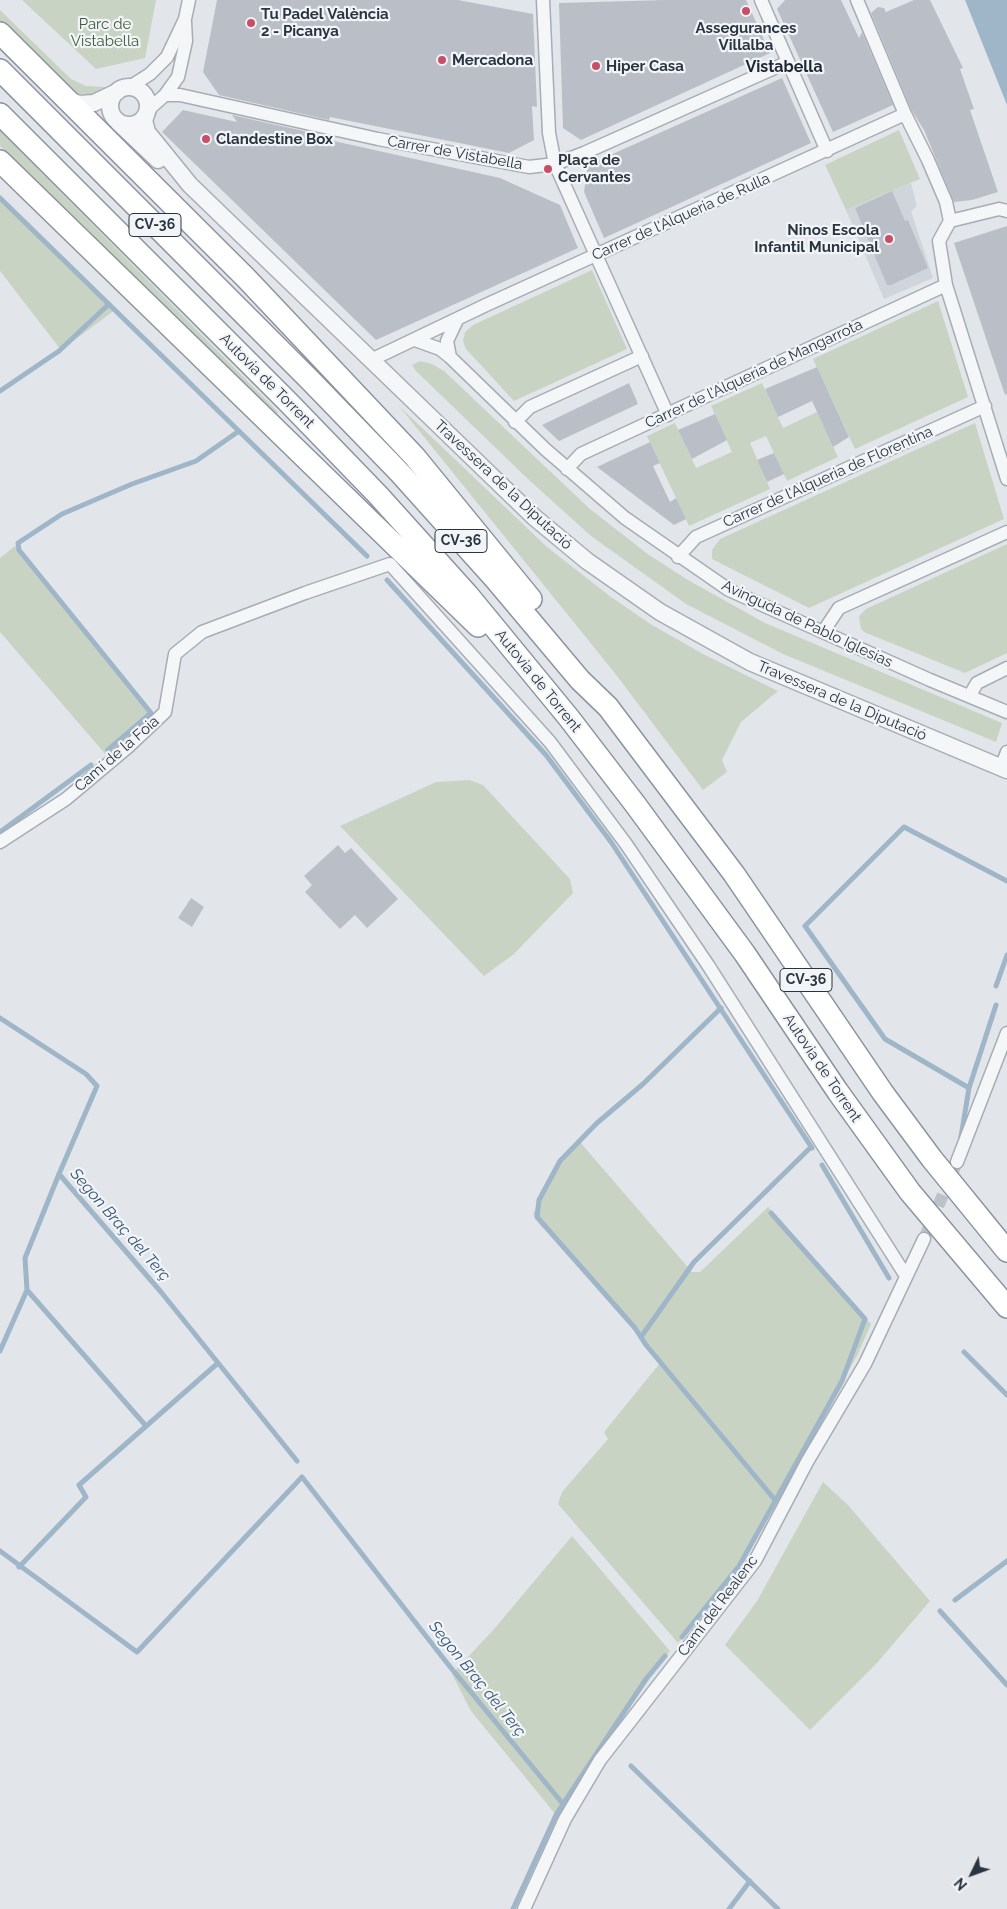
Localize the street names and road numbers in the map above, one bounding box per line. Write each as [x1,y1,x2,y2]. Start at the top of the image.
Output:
street label: Carrer de Vistabella [386,132,524,174]
street label: Carrer de l'Alqueria de Rulla [589,170,773,264]
road number: CV-36 [129,214,181,236]
street label: Carrer de l'Alqueria de Mangarrota [642,316,866,432]
street label: Autovia de Torrent [216,330,318,432]
street label: Travessera de la Diputació [430,416,576,554]
street label: Carrer de l'Alqueria de Florentina [720,422,936,532]
road number: CV-36 [435,530,487,552]
street label: Avinguda de Pablo Iglesias [719,576,895,672]
street label: Autovia de Torrent [491,626,585,736]
street label: Travessera de la Diputació [755,657,929,745]
street label: Camí de la Foia [71,712,163,796]
road number: CV-36 [780,968,832,992]
street label: Autovia de Torrent [779,1010,865,1126]
street label: Camí del Realenc [674,1552,762,1660]

